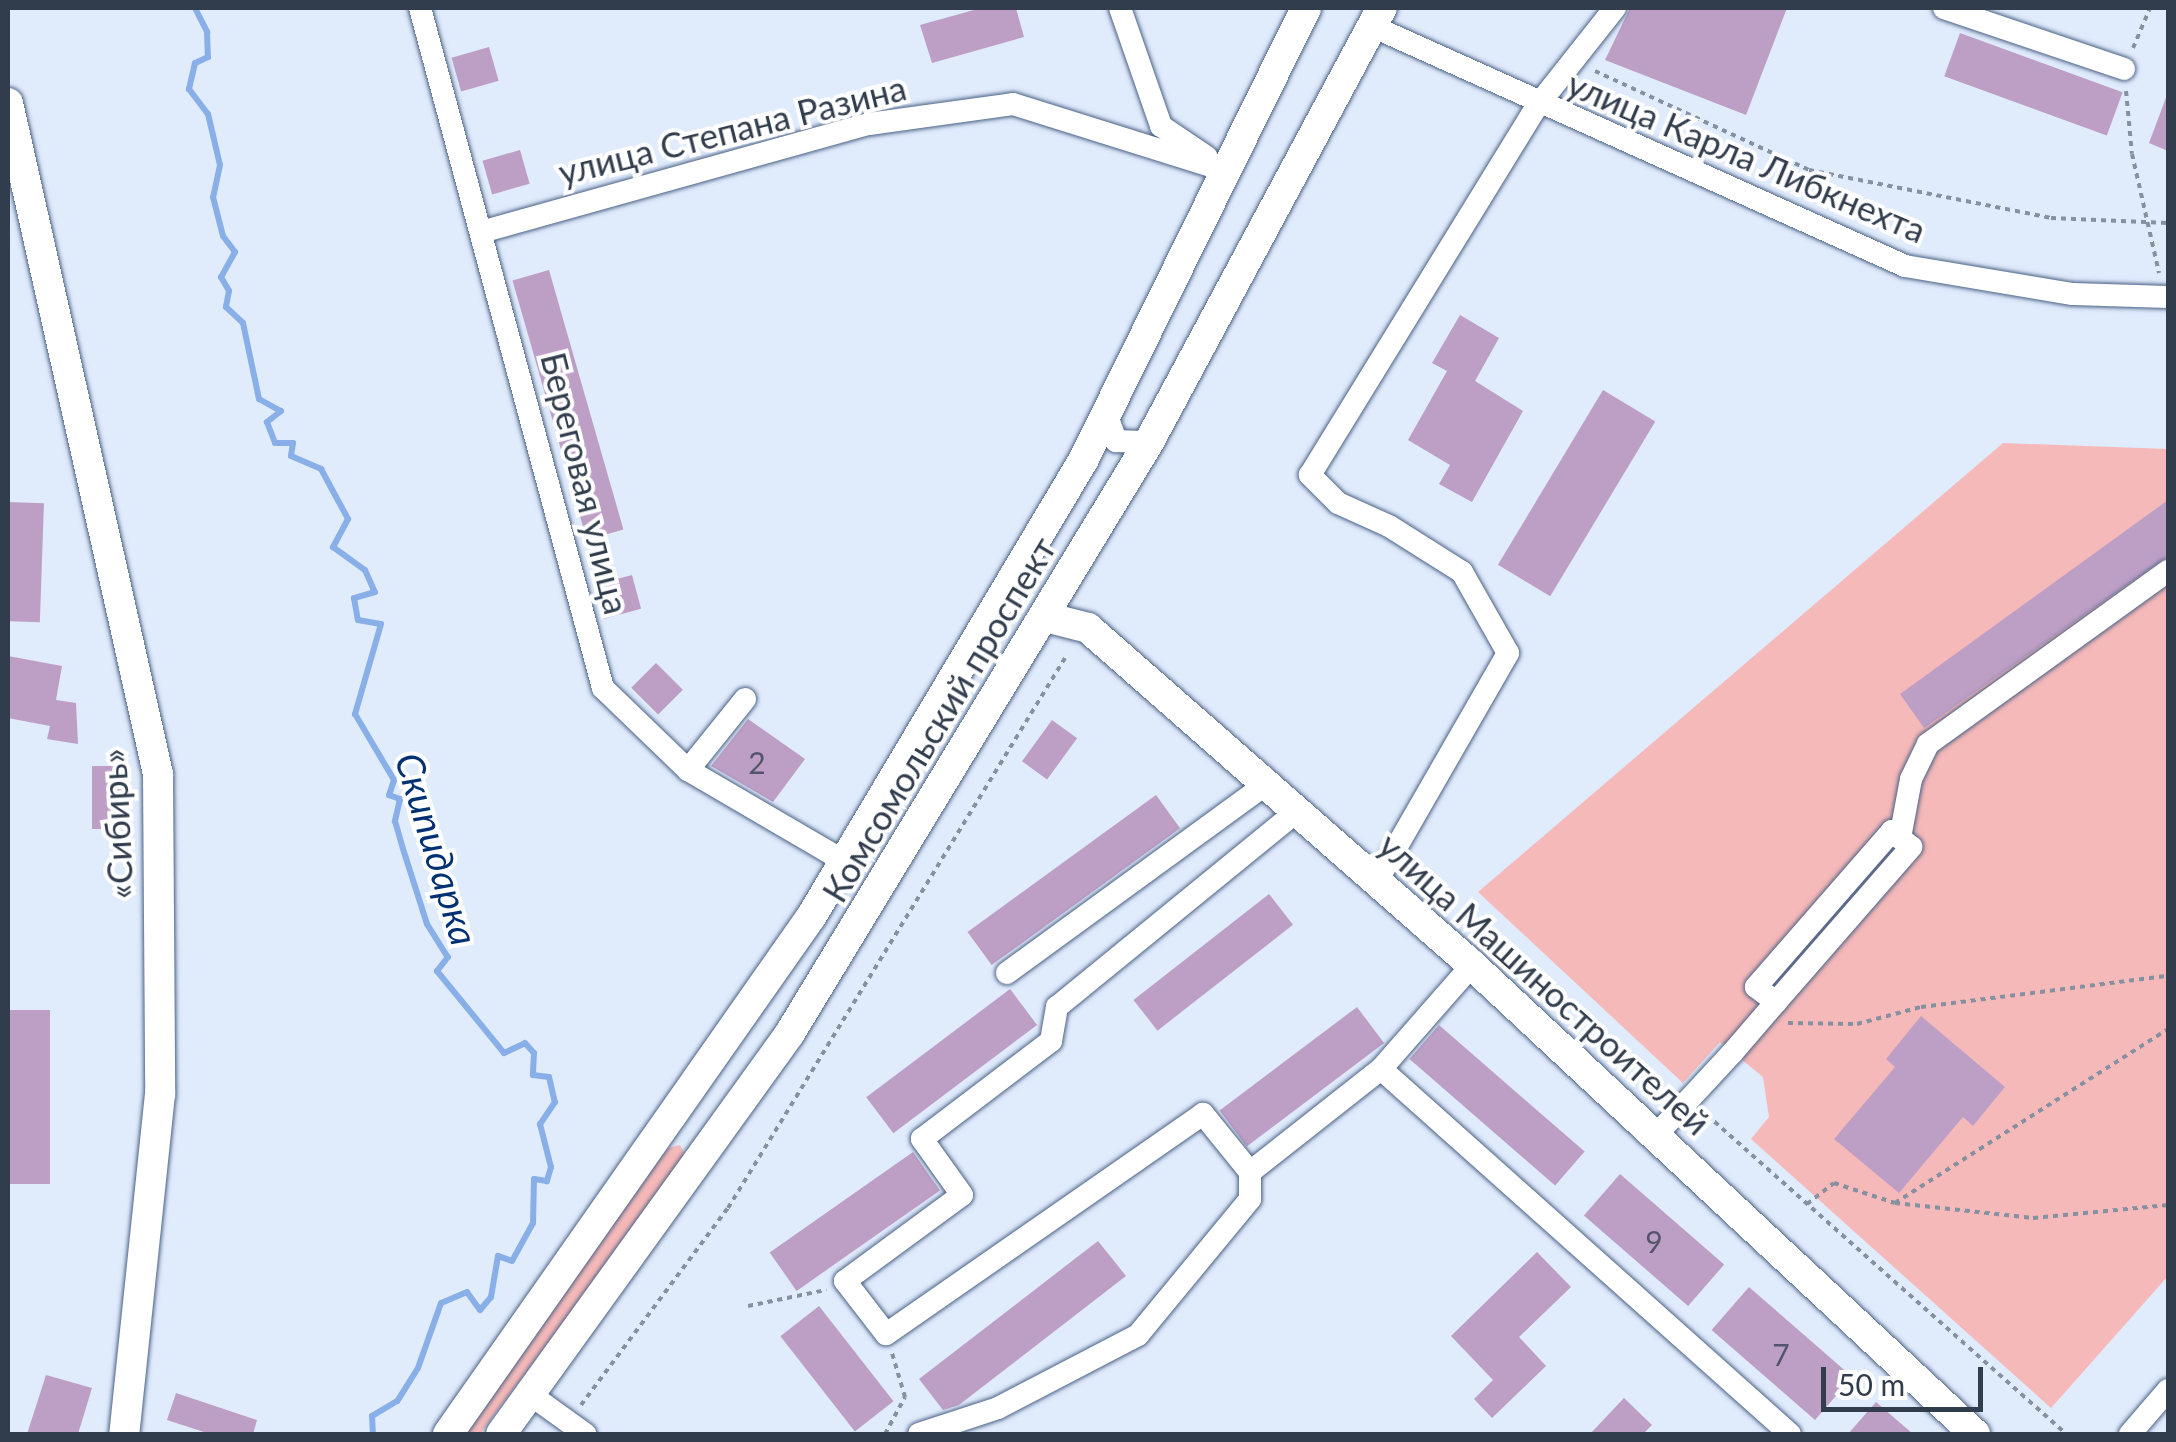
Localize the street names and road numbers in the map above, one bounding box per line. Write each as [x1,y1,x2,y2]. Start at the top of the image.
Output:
street label: улица Карла Либкнехта [1561,61,1933,251]
street label: улица Степана Разина [554,65,910,193]
street label: Береговая улица [533,348,639,618]
street label: Комсомольский проспект [812,529,1064,909]
street label: «Сибирь» [91,748,141,900]
street label: улица Машиностроителей [1371,823,1719,1143]

